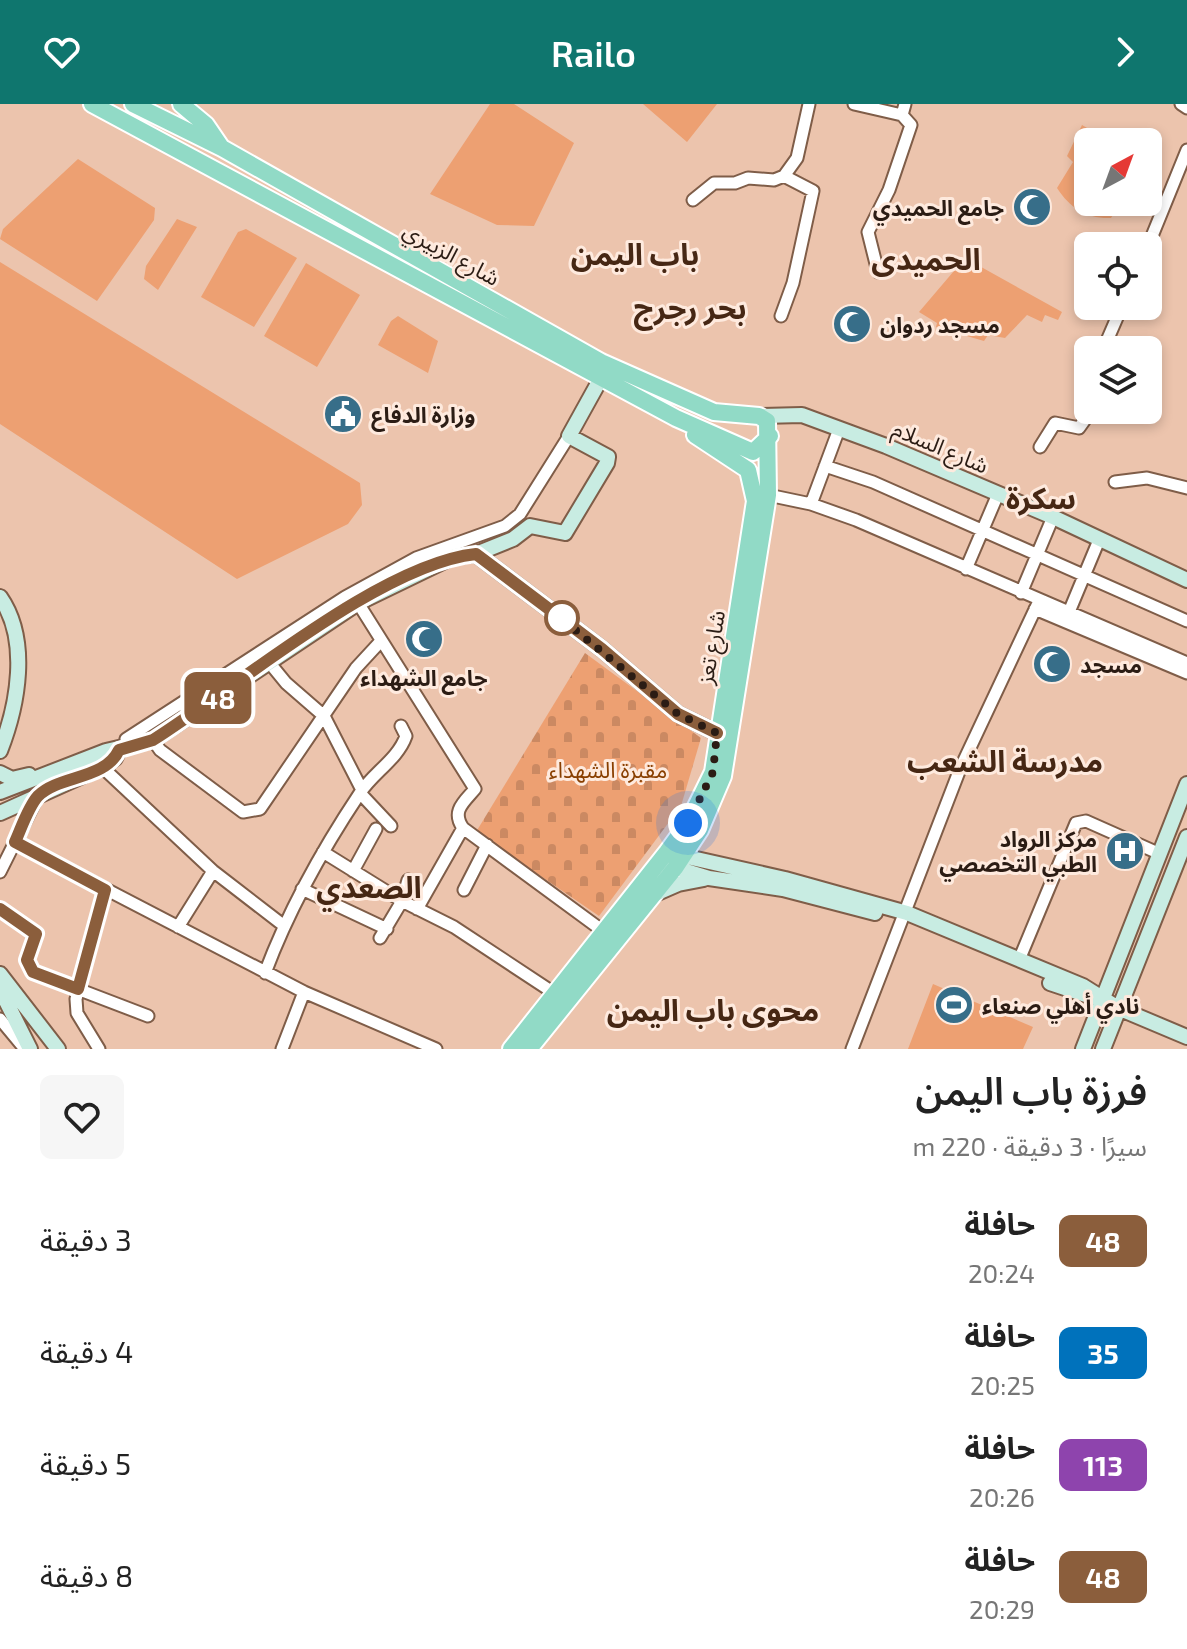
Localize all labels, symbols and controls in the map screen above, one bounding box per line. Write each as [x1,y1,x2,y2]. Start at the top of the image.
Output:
icon: heart [40,30,84,74]
icon: forward [1103,30,1147,74]
text: Railo [551,31,636,74]
north arrow [1074,128,1162,216]
map controls [1074,128,1162,424]
mosque icon: جامع الحميدي [1011,186,1053,228]
place label: جامع الحميدي [873,194,1004,226]
street label: شارع الزبيري [397,216,505,295]
button: locate [1074,232,1162,320]
district label: باب اليمن [571,235,699,273]
district label: الحميدى [871,240,981,277]
district label: بحر رجرج [633,289,747,331]
mosque icon: مسجد ردوان [831,303,873,345]
place label: مسجد ردوان [880,311,1000,339]
button: layers [1074,336,1162,424]
public building icon: وزارة الدفاع [322,393,364,435]
place label: وزارة الدفاع [371,401,475,432]
street label: شارع السلام [887,414,993,482]
district label: سكرة [1006,479,1076,516]
unlabelled marker [545,601,579,635]
street label: شارع تعز [691,608,734,688]
mosque icon: جامع الشهداء [403,618,445,660]
mosque icon: مسجد [1031,643,1073,685]
place label: مسجد [1080,651,1142,678]
place label: جامع الشهداء [360,664,488,695]
line badge: 48 [182,672,254,724]
text: 48 [200,681,236,715]
district label: مدرسة الشعب [907,742,1103,780]
park label: مقبرة الشهداء [549,756,667,783]
your location [668,803,708,843]
place label: مركز الرواد الطبي التخصصي [939,825,1097,882]
hospital icon: مركز الرواد الطبي التخصصي [1104,830,1146,872]
district label: الصعدي [316,868,422,912]
sports icon: نادي أهلي صنعاء [933,984,975,1026]
district label: محوى باب اليمن [607,991,819,1029]
place label: نادي أهلي صنعاء [982,992,1140,1024]
text: فرزة باب اليمن [916,1067,1147,1113]
button: heart [40,1075,124,1159]
text: سيرًا · 3 دقيقة · 220 m [913,1130,1147,1161]
text: حافلة [964,1205,1035,1241]
text: 3 دقيقة [40,1221,132,1257]
text: 48 [1085,1224,1121,1258]
text: 20:24 [968,1257,1035,1288]
text: حافلة [964,1317,1035,1353]
text: 4 دقيقة [40,1333,133,1369]
text: 35 [1087,1336,1119,1370]
text: 20:25 [970,1369,1035,1400]
text: حافلة [964,1429,1035,1465]
text: 5 دقيقة [40,1445,131,1481]
text: 113 [1083,1448,1123,1482]
text: 20:26 [969,1481,1035,1512]
text: حافلة [964,1541,1035,1577]
text: 8 دقيقة [40,1557,133,1593]
text: 48 [1085,1560,1121,1594]
text: 20:29 [969,1593,1035,1624]

